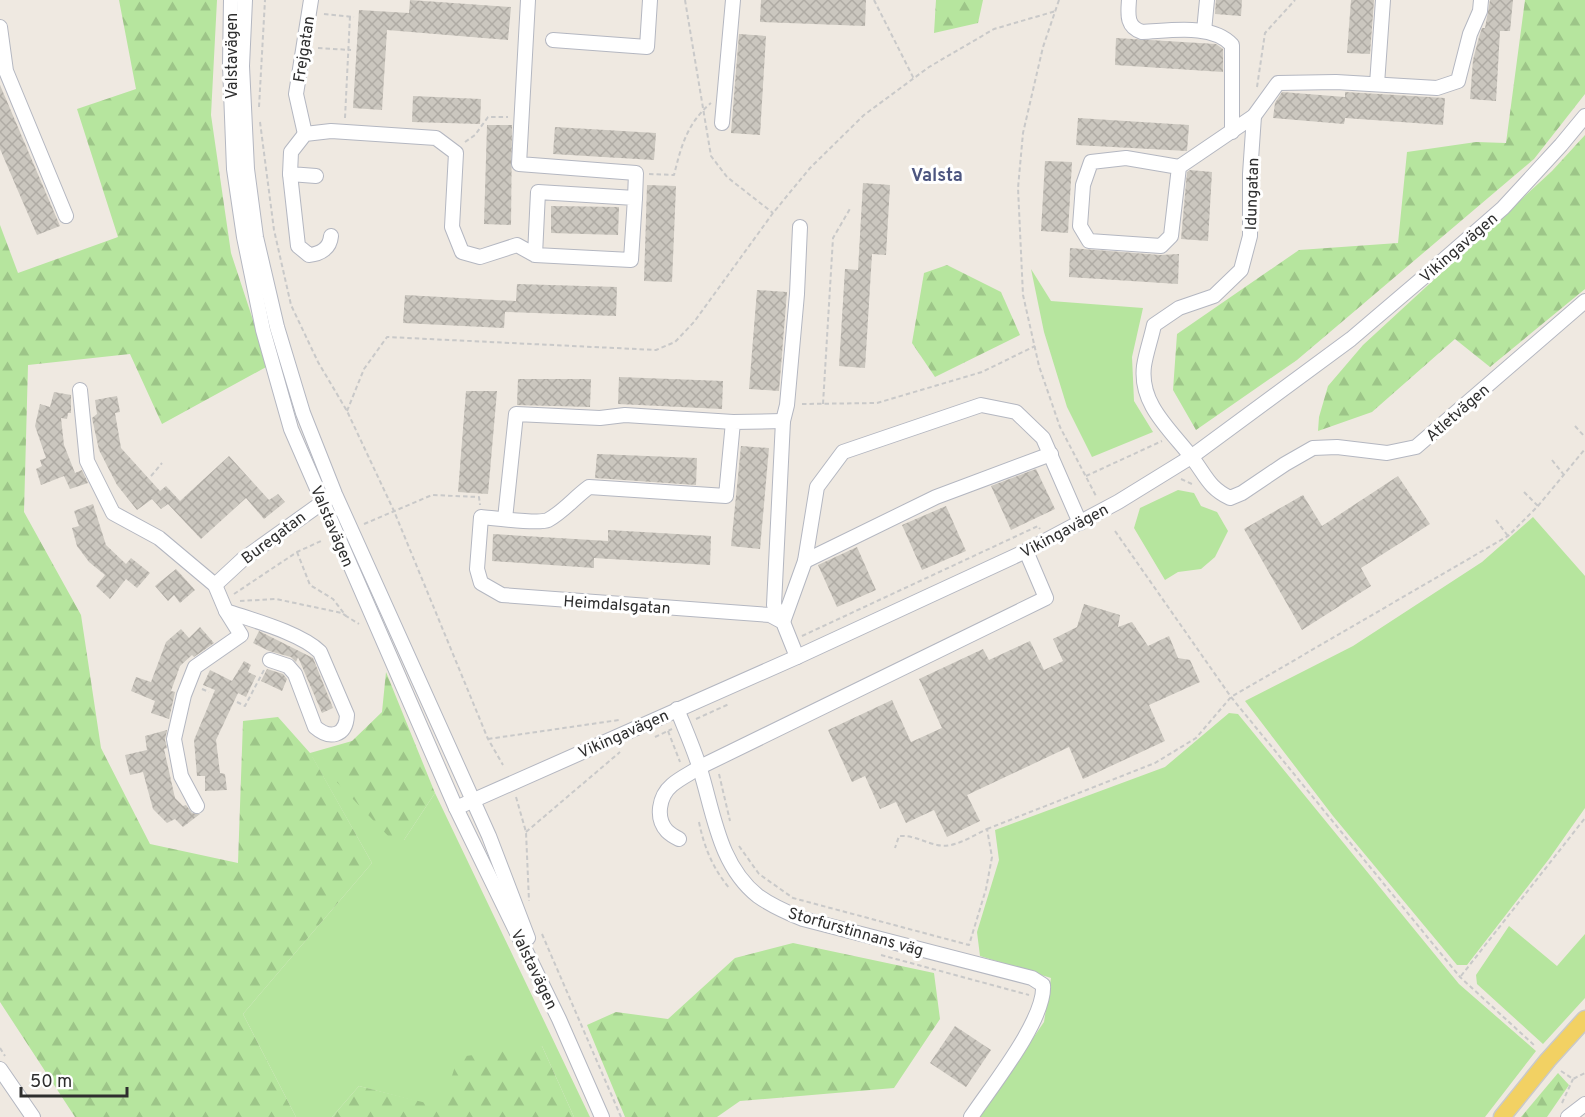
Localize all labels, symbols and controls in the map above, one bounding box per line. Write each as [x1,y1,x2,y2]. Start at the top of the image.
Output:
street label: Valstavägen [223,13,243,99]
street label: Frejgatan [290,15,320,84]
street label: Idungatan [1242,157,1264,231]
district label: Valsta [911,165,963,188]
street label: Vikingavägen [1416,209,1502,288]
street label: Atletvägen [1422,380,1494,447]
street label: Valstavägen [305,483,357,571]
street label: Vikingavägen [1018,500,1112,563]
street label: Buregatan [238,508,310,569]
street label: Heimdalsgatan [563,592,671,620]
street label: Vikingavägen [576,706,672,764]
street label: Storfurstinnans väg [785,904,926,962]
street label: Valstavägen [505,927,561,1013]
scale bar [21,1060,128,1098]
text: 50 m [30,1071,72,1094]

